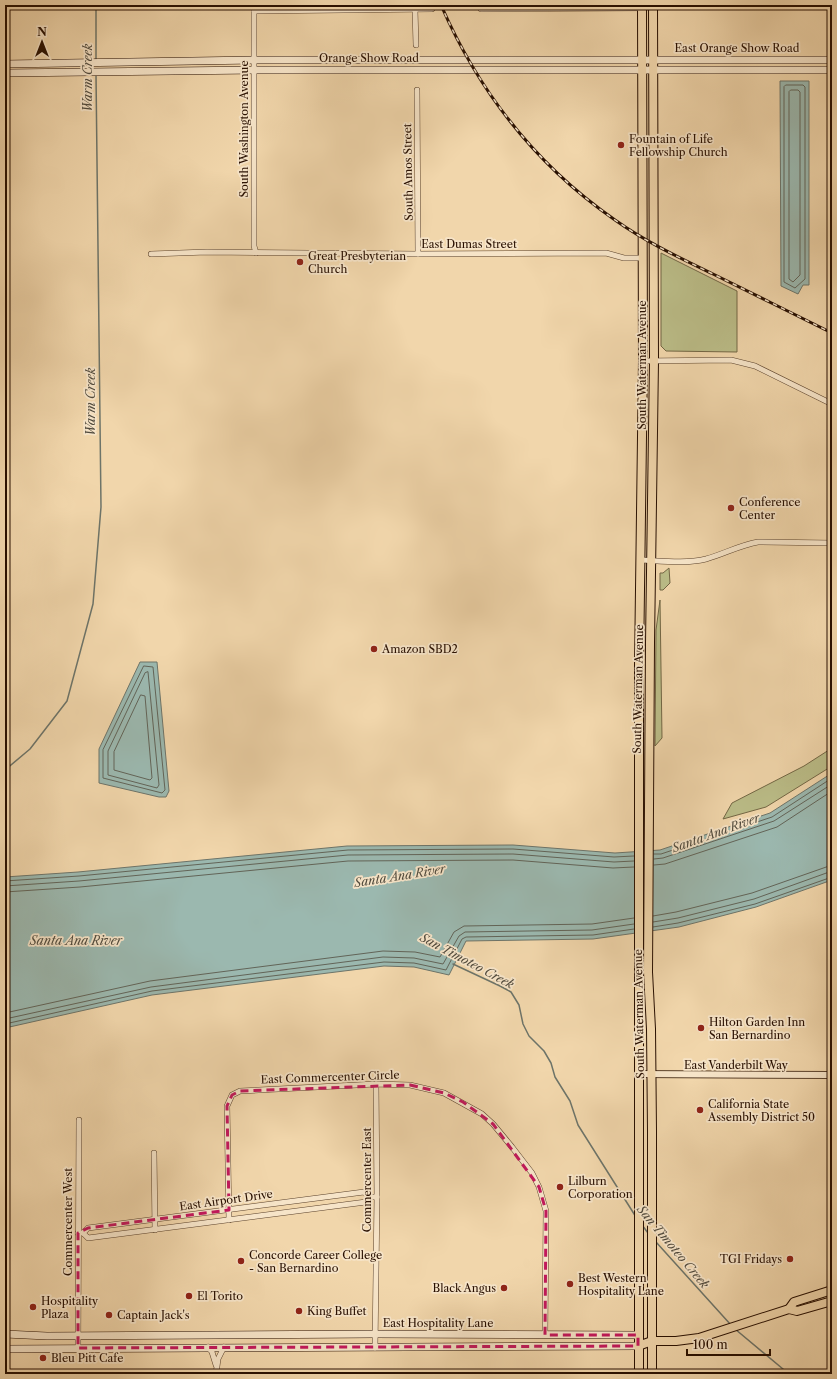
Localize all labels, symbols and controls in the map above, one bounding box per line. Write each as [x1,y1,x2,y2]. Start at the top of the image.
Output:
north arrow [22,22,62,62]
text: N [37,25,47,39]
street label: East Orange Show Road [675,41,800,55]
water label: Warm Creek [80,43,95,112]
street label: Orange Show Road [319,51,419,65]
street label: South Washington Avenue [237,60,251,198]
street label: South Amos Street [400,123,416,221]
place label: Fountain of Life Fellowship Church [629,132,728,159]
marker: Fountain of Life Fellowship Church [616,140,626,150]
street label: East Dumas Street [421,237,517,251]
place label: Great Presbyterian Church [308,249,406,276]
marker: Great Presbyterian Church [295,257,305,267]
street label: South Waterman Avenue [635,300,649,430]
water label: Warm Creek [83,367,98,436]
place label: Conference Center [739,495,801,522]
marker: Conference Center [726,503,736,513]
street label: South Waterman Avenue [630,624,646,754]
place label: Amazon SBD2 [381,642,458,656]
marker: Amazon SBD2 [369,644,379,654]
water label: Santa Ana River [669,809,763,856]
water label: Santa Ana River [352,861,448,890]
water label: San Timoteo Creek [417,929,517,992]
water label: Santa Ana River [29,933,123,948]
street label: South Waterman Avenue [631,949,647,1079]
place label: Hilton Garden Inn San Bernardino [709,1015,805,1042]
marker: Hilton Garden Inn San Bernardino [696,1023,706,1033]
street label: East Vanderbilt Way [684,1058,789,1072]
street label: East Commercenter Circle [260,1068,400,1086]
place label: California State Assembly District 50 [707,1097,815,1124]
marker: California State Assembly District 50 [695,1105,705,1115]
street label: Commercenter East [360,1128,374,1232]
street label: Commercenter West [61,1168,75,1276]
place label: Lilburn Corporation [568,1174,633,1201]
marker: Lilburn Corporation [555,1182,565,1192]
street label: East Airport Drive [178,1187,274,1213]
water label: San Timoteo Creek [634,1201,713,1292]
place label: Concorde Career College - San Bernardino [249,1248,382,1275]
place label: TGI Fridays [720,1252,782,1266]
marker: TGI Fridays [785,1254,795,1264]
marker: Concorde Career College - San Bernardino [236,1256,246,1266]
place label: Best Western Hospitality Lane [578,1271,664,1298]
marker: Best Western Hospitality Lane [565,1279,575,1289]
place label: Black Angus [433,1281,496,1295]
marker: Black Angus [499,1283,509,1293]
place label: El Torito [197,1289,243,1303]
marker: El Torito [184,1291,194,1301]
place label: Hospitality Plaza [41,1294,99,1321]
marker: Hospitality Plaza [28,1302,38,1312]
place label: King Buffet [307,1304,367,1318]
marker: King Buffet [294,1306,304,1316]
place label: Captain Jack's [117,1308,190,1322]
marker: Captain Jack's [104,1310,114,1320]
street label: East Hospitality Lane [383,1316,493,1330]
scale bar [687,1331,770,1357]
text: 100 m [693,1337,728,1352]
place label: Bleu Pitt Cafe [51,1351,123,1365]
marker: Bleu Pitt Cafe [38,1353,48,1363]

